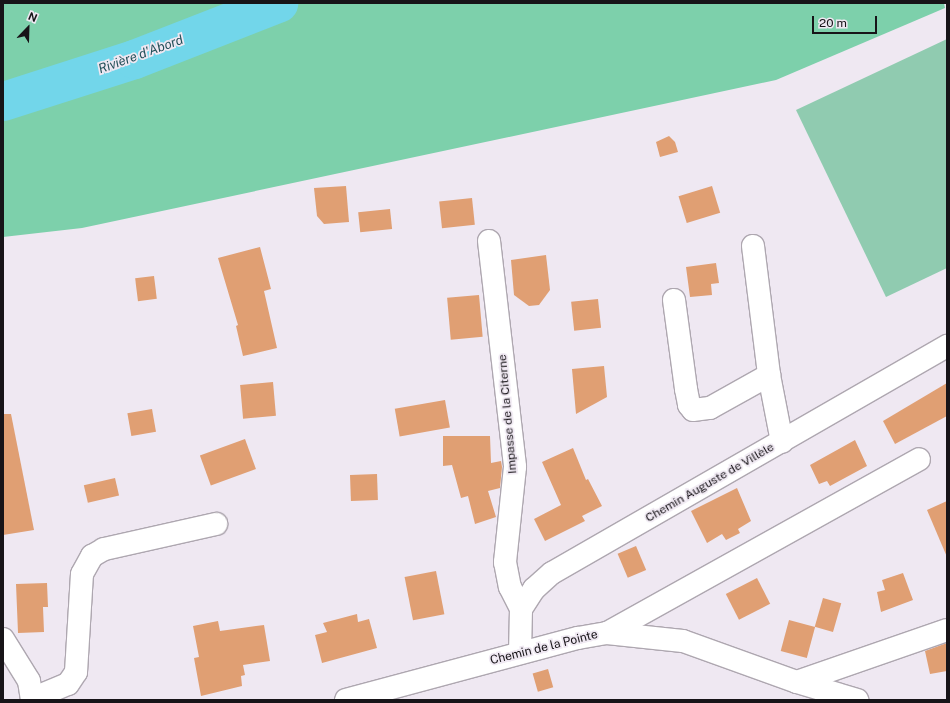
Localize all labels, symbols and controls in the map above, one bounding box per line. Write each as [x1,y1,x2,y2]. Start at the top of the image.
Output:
north arrow [8,8,48,48]
scale bar [814,8,879,34]
text: N [26,10,39,24]
text: 20 m [819,16,847,30]
water label: Rivière d'Abord [96,32,186,78]
street label: Impasse de la Citerne [496,353,520,475]
street label: Chemin Auguste de Villèle [643,440,777,526]
street label: Chemin de la Pointe [489,628,599,668]

